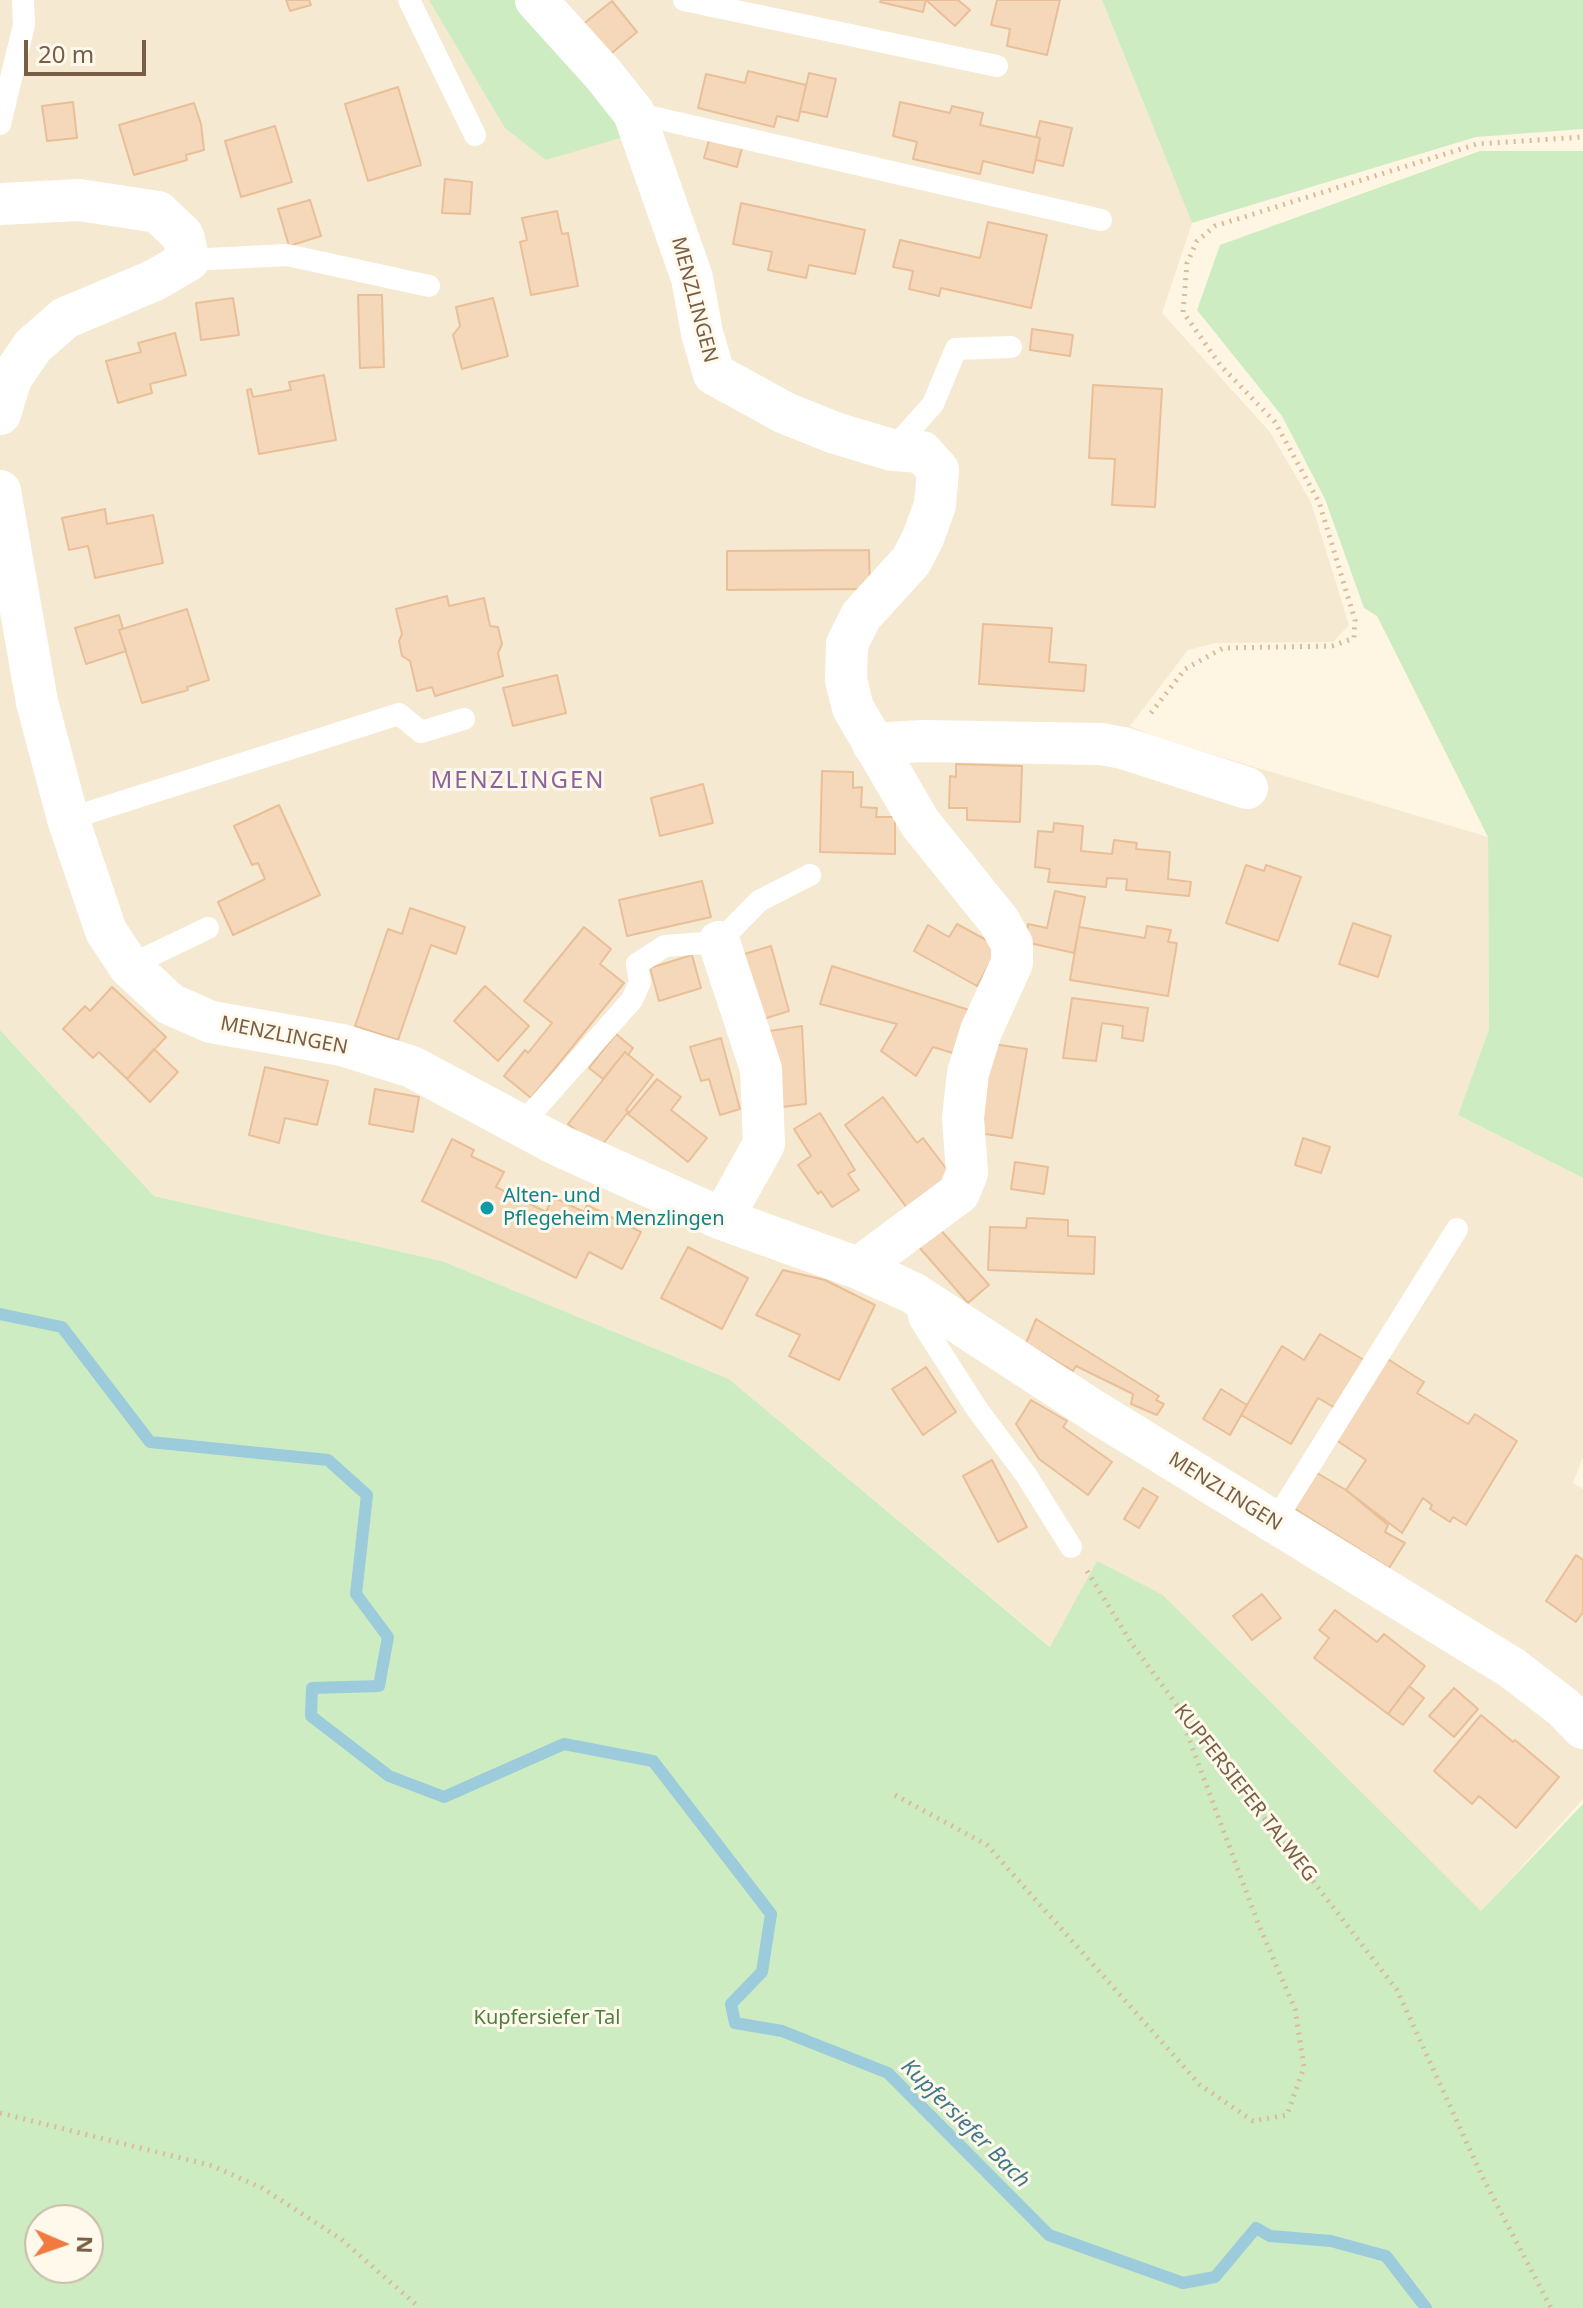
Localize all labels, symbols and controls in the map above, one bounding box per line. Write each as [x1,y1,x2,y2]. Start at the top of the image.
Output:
scale bar [28,24,150,74]
text: 20 m [38,37,94,70]
street label: MENZLINGEN [666,234,722,366]
district label: MENZLINGEN [430,767,606,795]
street label: MENZLINGEN [218,1012,350,1060]
place label: Alten- und Pflegeheim Menzlingen [503,1184,724,1231]
marker: Alten- und Pflegeheim Menzlingen [478,1199,496,1217]
street label: MENZLINGEN [1164,1448,1286,1536]
street label: KUPFERSIEFER TALWEG [1168,1700,1322,1886]
park label: Kupfersiefer Tal [474,2006,620,2030]
water label: Kupfersiefer Bach [895,2054,1035,2194]
north arrow [24,2204,104,2284]
text: N [71,2235,101,2254]

